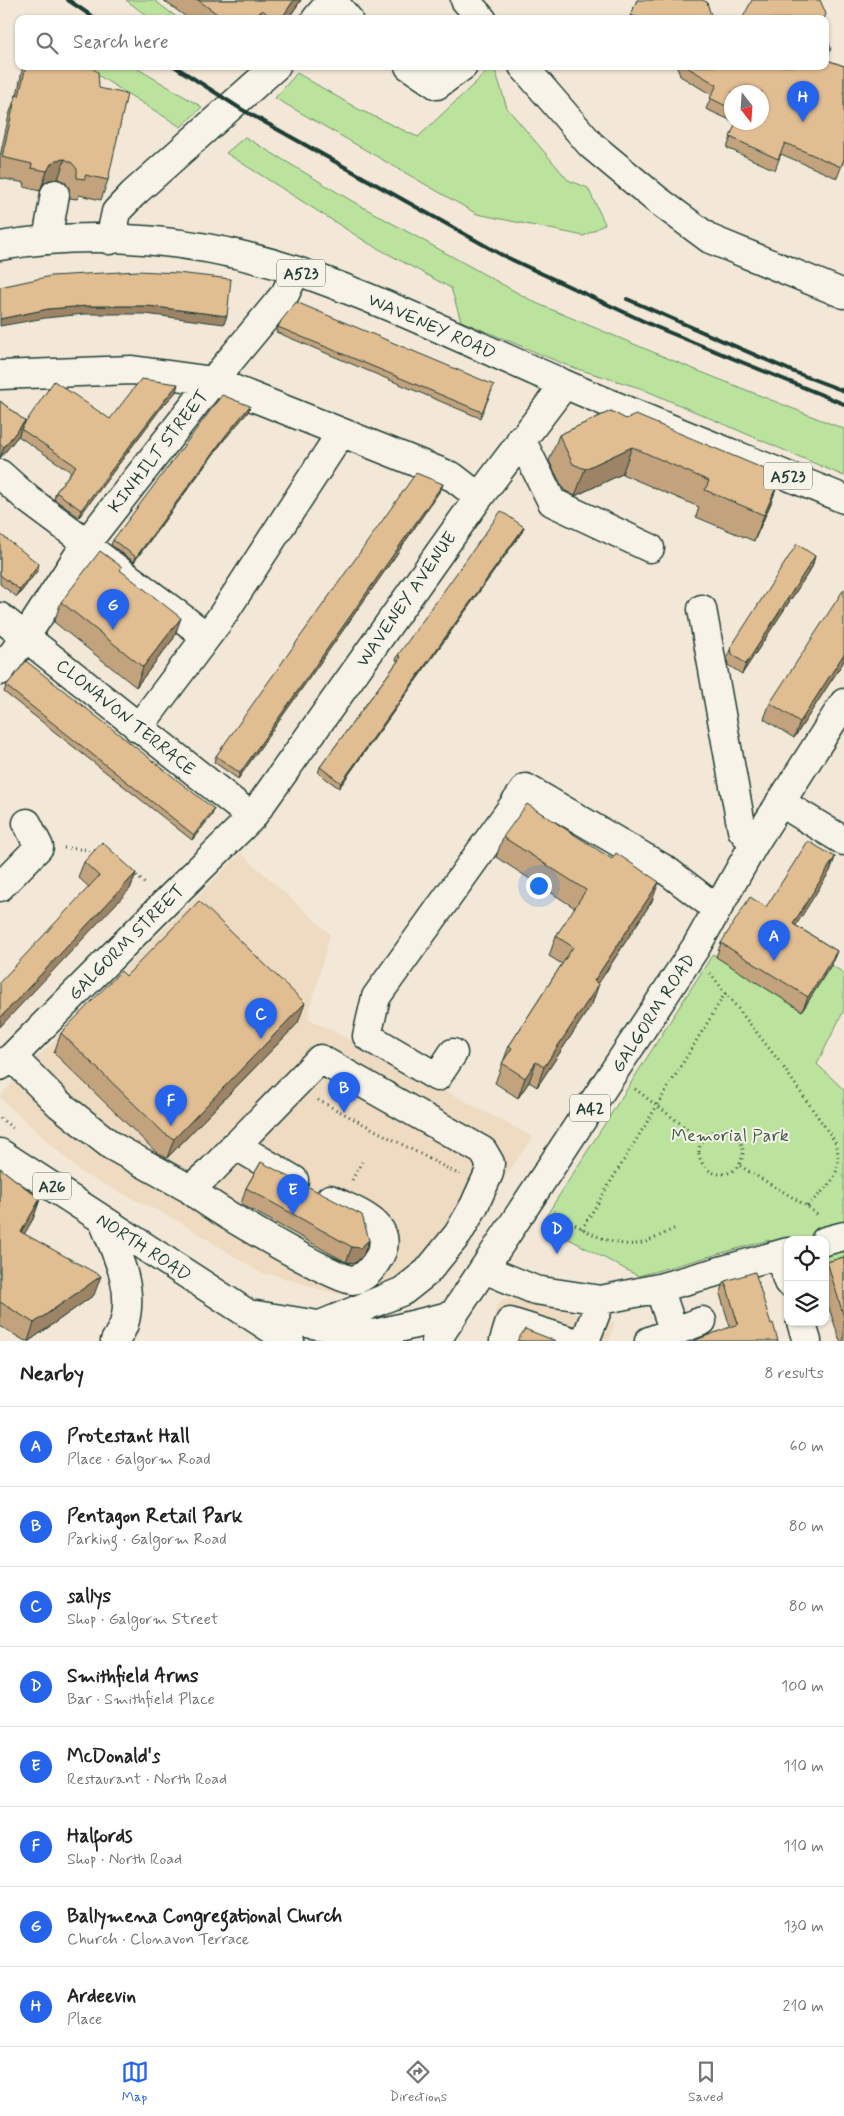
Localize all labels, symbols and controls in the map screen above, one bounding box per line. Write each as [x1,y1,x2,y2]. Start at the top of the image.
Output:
search box [15,15,829,70]
icon: search [33,29,61,57]
text: Search here [73,30,169,55]
pin: H [787,81,819,122]
north arrow [724,85,769,130]
road number: A523 [277,260,325,286]
street label: WAVENEY ROAD [364,288,499,366]
street label: KINHILT STREET [103,385,214,518]
road number: A523 [764,462,812,490]
street label: WAVENEY AVENUE [351,527,463,672]
pin: G [97,589,129,630]
street label: CLONAVON TERRACE [51,654,200,782]
your location [526,873,552,899]
street label: GALGORM STREET [63,879,190,1006]
pin: A [758,920,790,961]
street label: GALGORM ROAD [606,949,701,1078]
pin: C [245,998,277,1039]
pin: B [328,1072,360,1113]
pin: F [155,1085,187,1126]
road number: A42 [570,1094,610,1122]
park label: Memorial Park [671,1124,789,1148]
road number: A26 [33,1172,71,1200]
pin: E [277,1174,309,1215]
street label: NORTH ROAD [91,1208,195,1287]
pin: D [541,1213,573,1254]
map controls [784,1236,829,1326]
button: locate [784,1236,829,1281]
button: layers [784,1281,829,1326]
text: Nearby [20,1360,84,1388]
text: 8 results [764,1363,824,1384]
text: Protestant Hall [67,1424,190,1449]
text: A [31,1436,41,1457]
text: 60 m [790,1436,824,1457]
text: Place · Galgorm Road [67,1449,211,1470]
text: Pentagon Retail Park [67,1504,243,1529]
text: B [31,1516,41,1537]
text: 80 m [789,1516,824,1537]
text: Parking · Galgorm Road [67,1529,227,1550]
text: sallys [67,1584,111,1609]
text: C [30,1596,42,1617]
text: 80 m [789,1596,824,1617]
text: Shop · Galgorm Street [67,1609,218,1630]
text: Smithfield Arms [67,1664,199,1689]
text: D [30,1676,42,1697]
text: 100 m [781,1676,824,1697]
text: Bar · Smithfield Place [67,1689,215,1710]
text: McDonald's [67,1744,160,1769]
text: E [31,1756,41,1777]
text: 110 m [783,1756,824,1777]
text: Restaurant · North Road [67,1769,227,1790]
text: Halfords [67,1824,133,1849]
text: F [32,1836,40,1857]
text: 110 m [783,1836,824,1857]
text: Shop · North Road [67,1849,182,1870]
text: Ballymena Congregational Church [67,1904,342,1929]
text: G [31,1916,41,1937]
text: 130 m [783,1916,824,1937]
text: Church · Clonavon Terrace [67,1929,249,1950]
text: Ardeevin [67,1984,136,2009]
text: H [31,1996,41,2017]
text: 210 m [783,1996,824,2017]
text: Place [67,2009,102,2030]
tab: Map [121,2058,149,2106]
tab: Directions [390,2058,447,2106]
tab: Saved [688,2058,723,2106]

